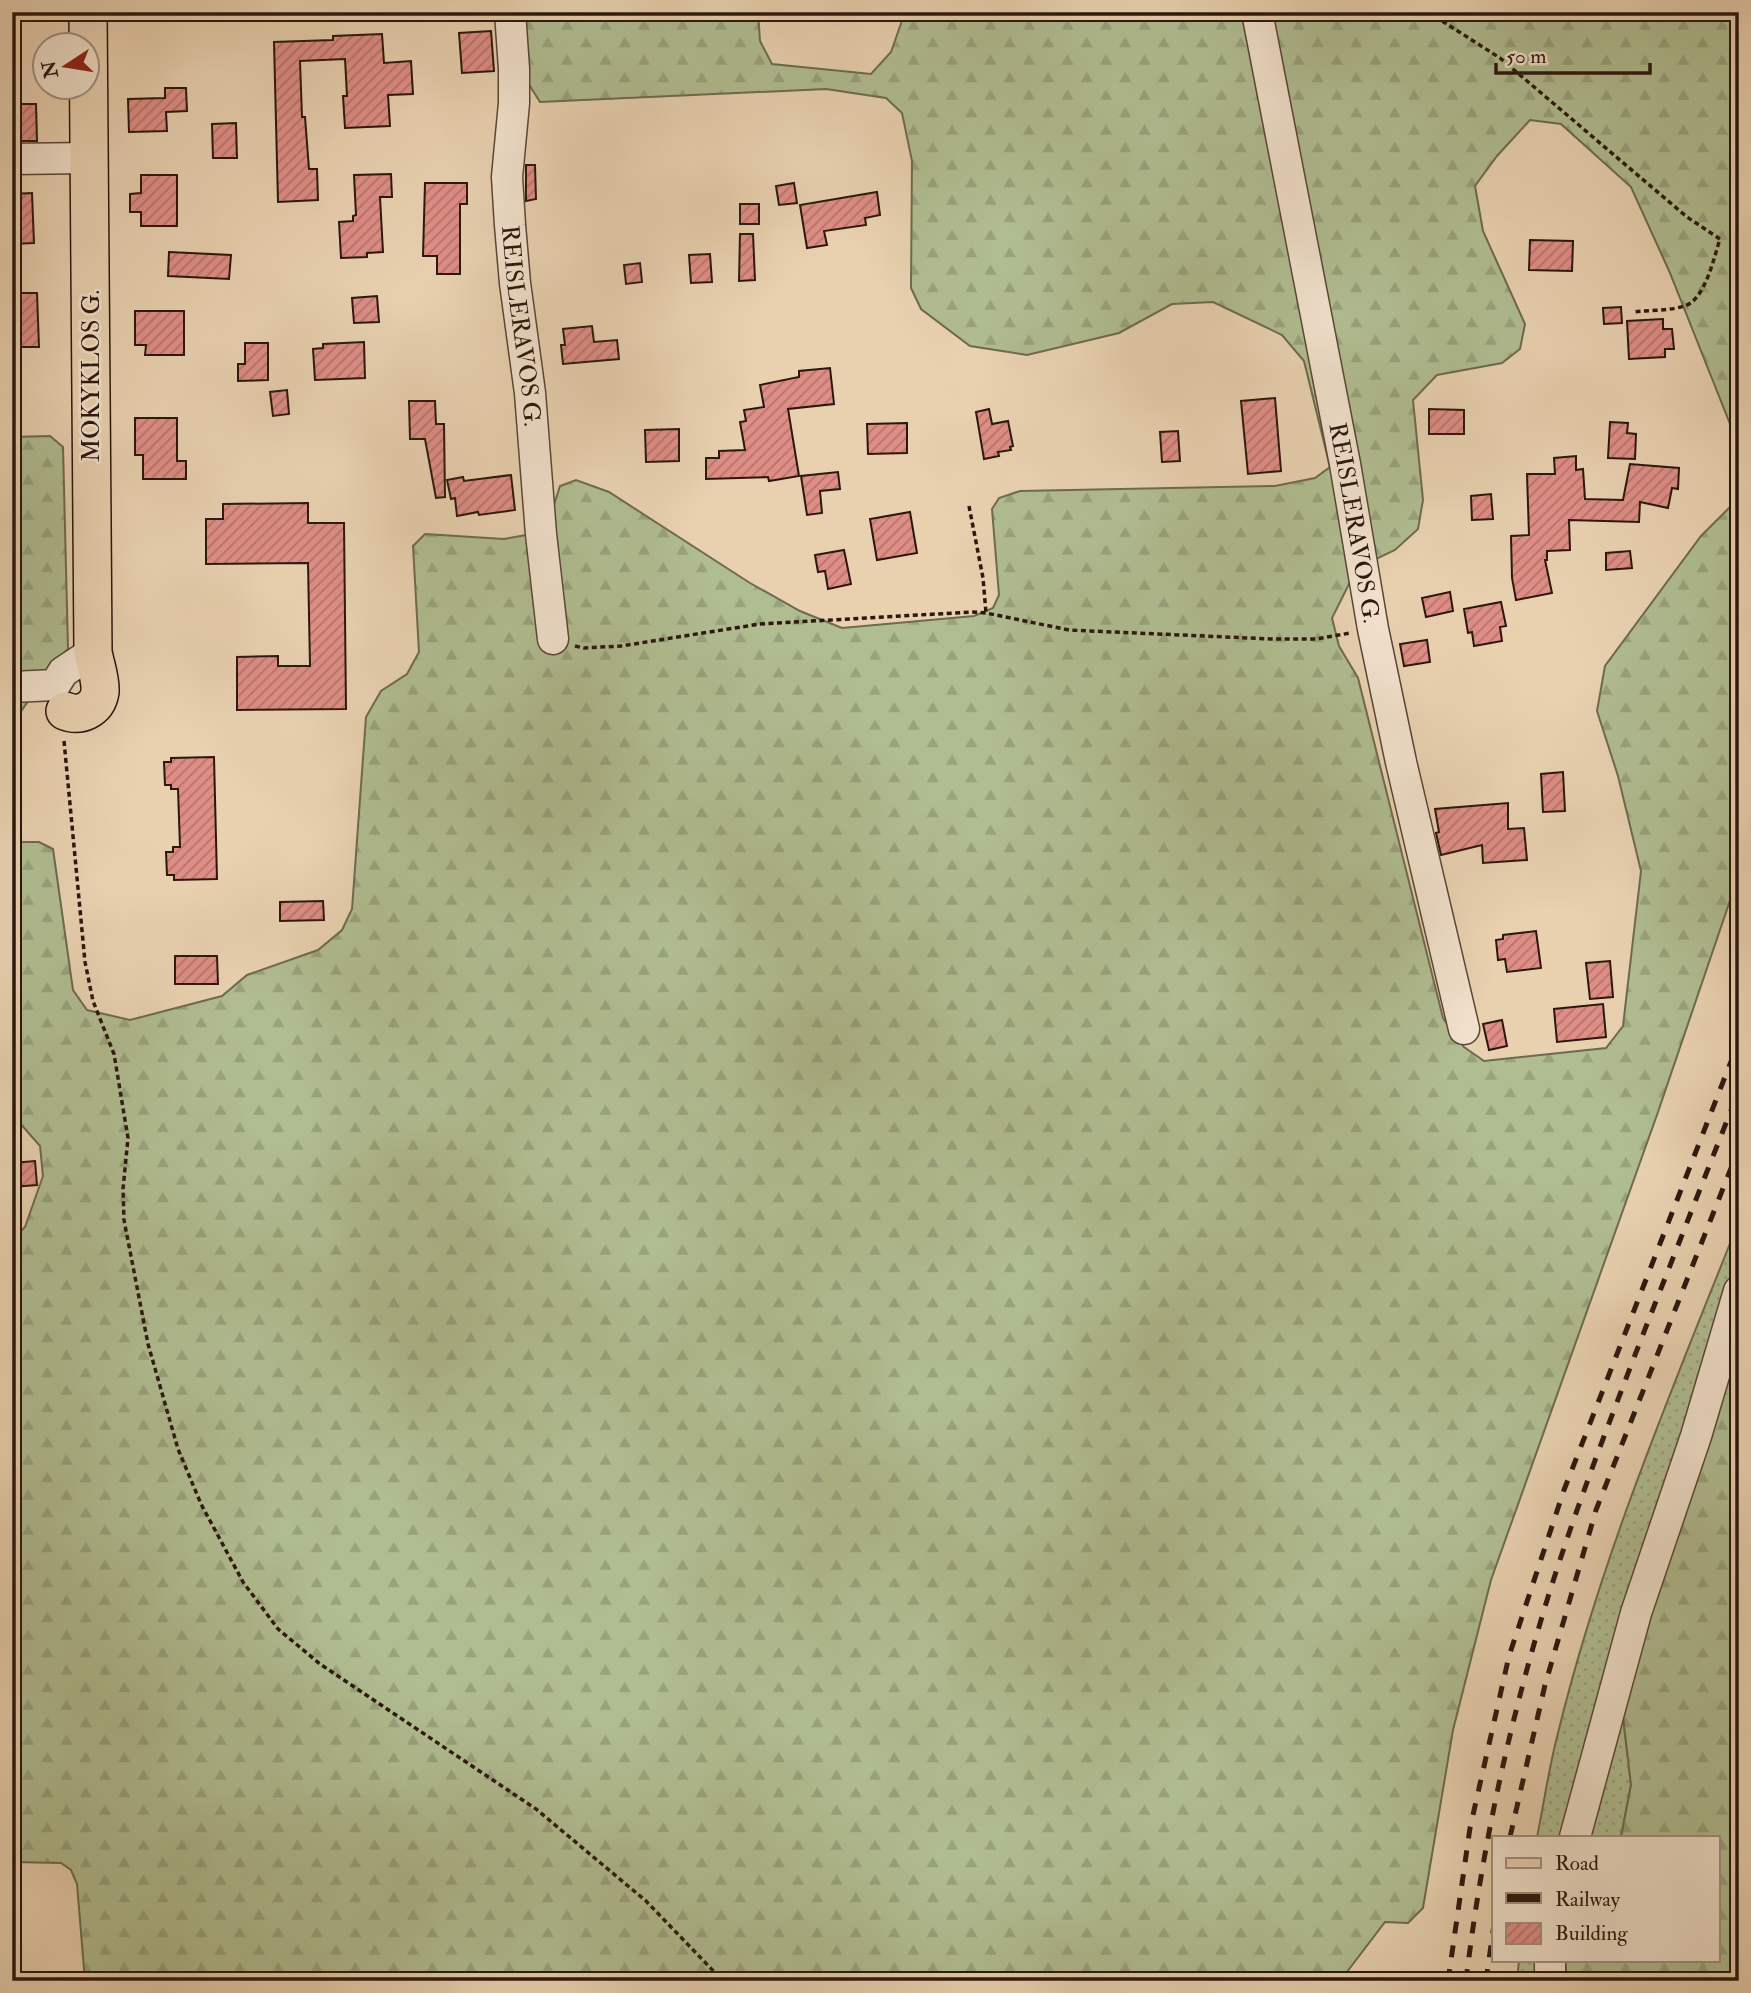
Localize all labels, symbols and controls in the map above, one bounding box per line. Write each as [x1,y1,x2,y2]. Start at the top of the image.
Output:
north arrow [32,32,102,102]
scale bar [1496,32,1650,76]
text: 50 m [1506,43,1547,70]
text: N [37,58,64,81]
street label: REISLERAVOS G. [494,224,548,428]
street label: MOKYKLOS G. [76,290,107,462]
street label: REISLERAVOS G. [1321,420,1387,625]
legend [1492,1836,1720,1962]
text: Road [1555,1850,1600,1877]
text: Railway [1555,1886,1621,1913]
text: Building [1555,1920,1628,1947]

